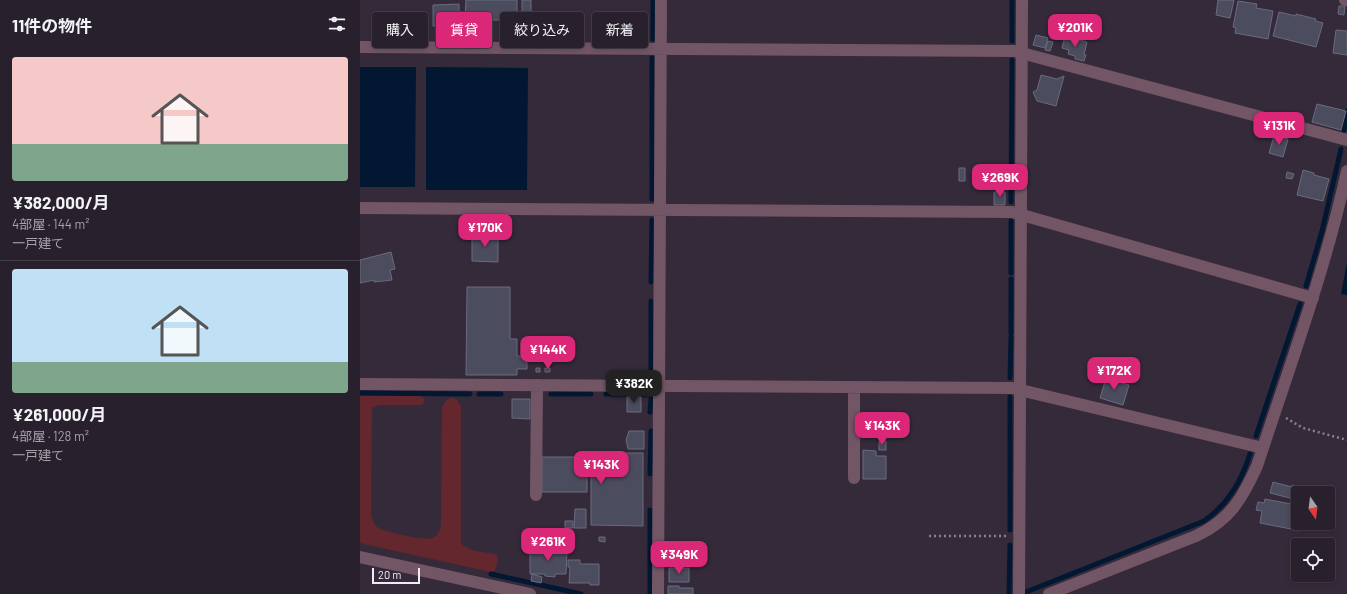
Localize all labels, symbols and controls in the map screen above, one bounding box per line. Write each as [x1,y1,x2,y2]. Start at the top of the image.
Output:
chip: 購入 [372,12,428,48]
chip: 賃貸 [436,12,492,48]
chip: 絞り込み [500,12,584,48]
chip: 新着 [592,12,648,48]
icon: filters [326,13,348,35]
pin: ¥201K [1047,14,1103,48]
text: 11件の物件 [12,15,92,35]
text: ¥201K [1057,19,1093,35]
icon: home [144,83,216,155]
pin: ¥131K [1251,112,1307,146]
text: ¥131K [1262,117,1296,133]
pin: ¥269K [972,164,1028,198]
text: ¥269K [981,169,1019,185]
text: ¥382,000/月 [12,192,110,212]
pin: ¥170K [457,214,513,248]
text: 4部屋 · 144 m² [12,216,90,232]
text: ¥170K [467,219,503,235]
text: 一戸建て [12,235,64,251]
icon: home [144,295,216,367]
pin: ¥144K [520,336,576,370]
text: ¥144K [529,341,567,357]
pin: ¥172K [1086,357,1142,391]
text: ¥172K [1096,362,1132,378]
pin: ¥382K [606,370,662,404]
text: ¥382K [615,375,653,391]
text: ¥261,000/月 [12,404,106,424]
pin: ¥143K [854,412,910,446]
text: ¥143K [864,417,900,433]
text: 4部屋 · 128 m² [12,428,89,444]
text: 一戸建て [12,447,64,463]
pin: ¥143K [573,451,629,485]
text: ¥143K [583,456,619,472]
north arrow [1291,486,1335,530]
map controls [1291,486,1335,582]
pin: ¥261K [520,528,576,562]
text: ¥261K [530,533,566,549]
button: locate [1291,538,1335,582]
pin: ¥349K [651,541,707,575]
text: ¥349K [660,546,698,562]
scale bar [372,566,420,585]
text: 20 m [378,568,401,581]

